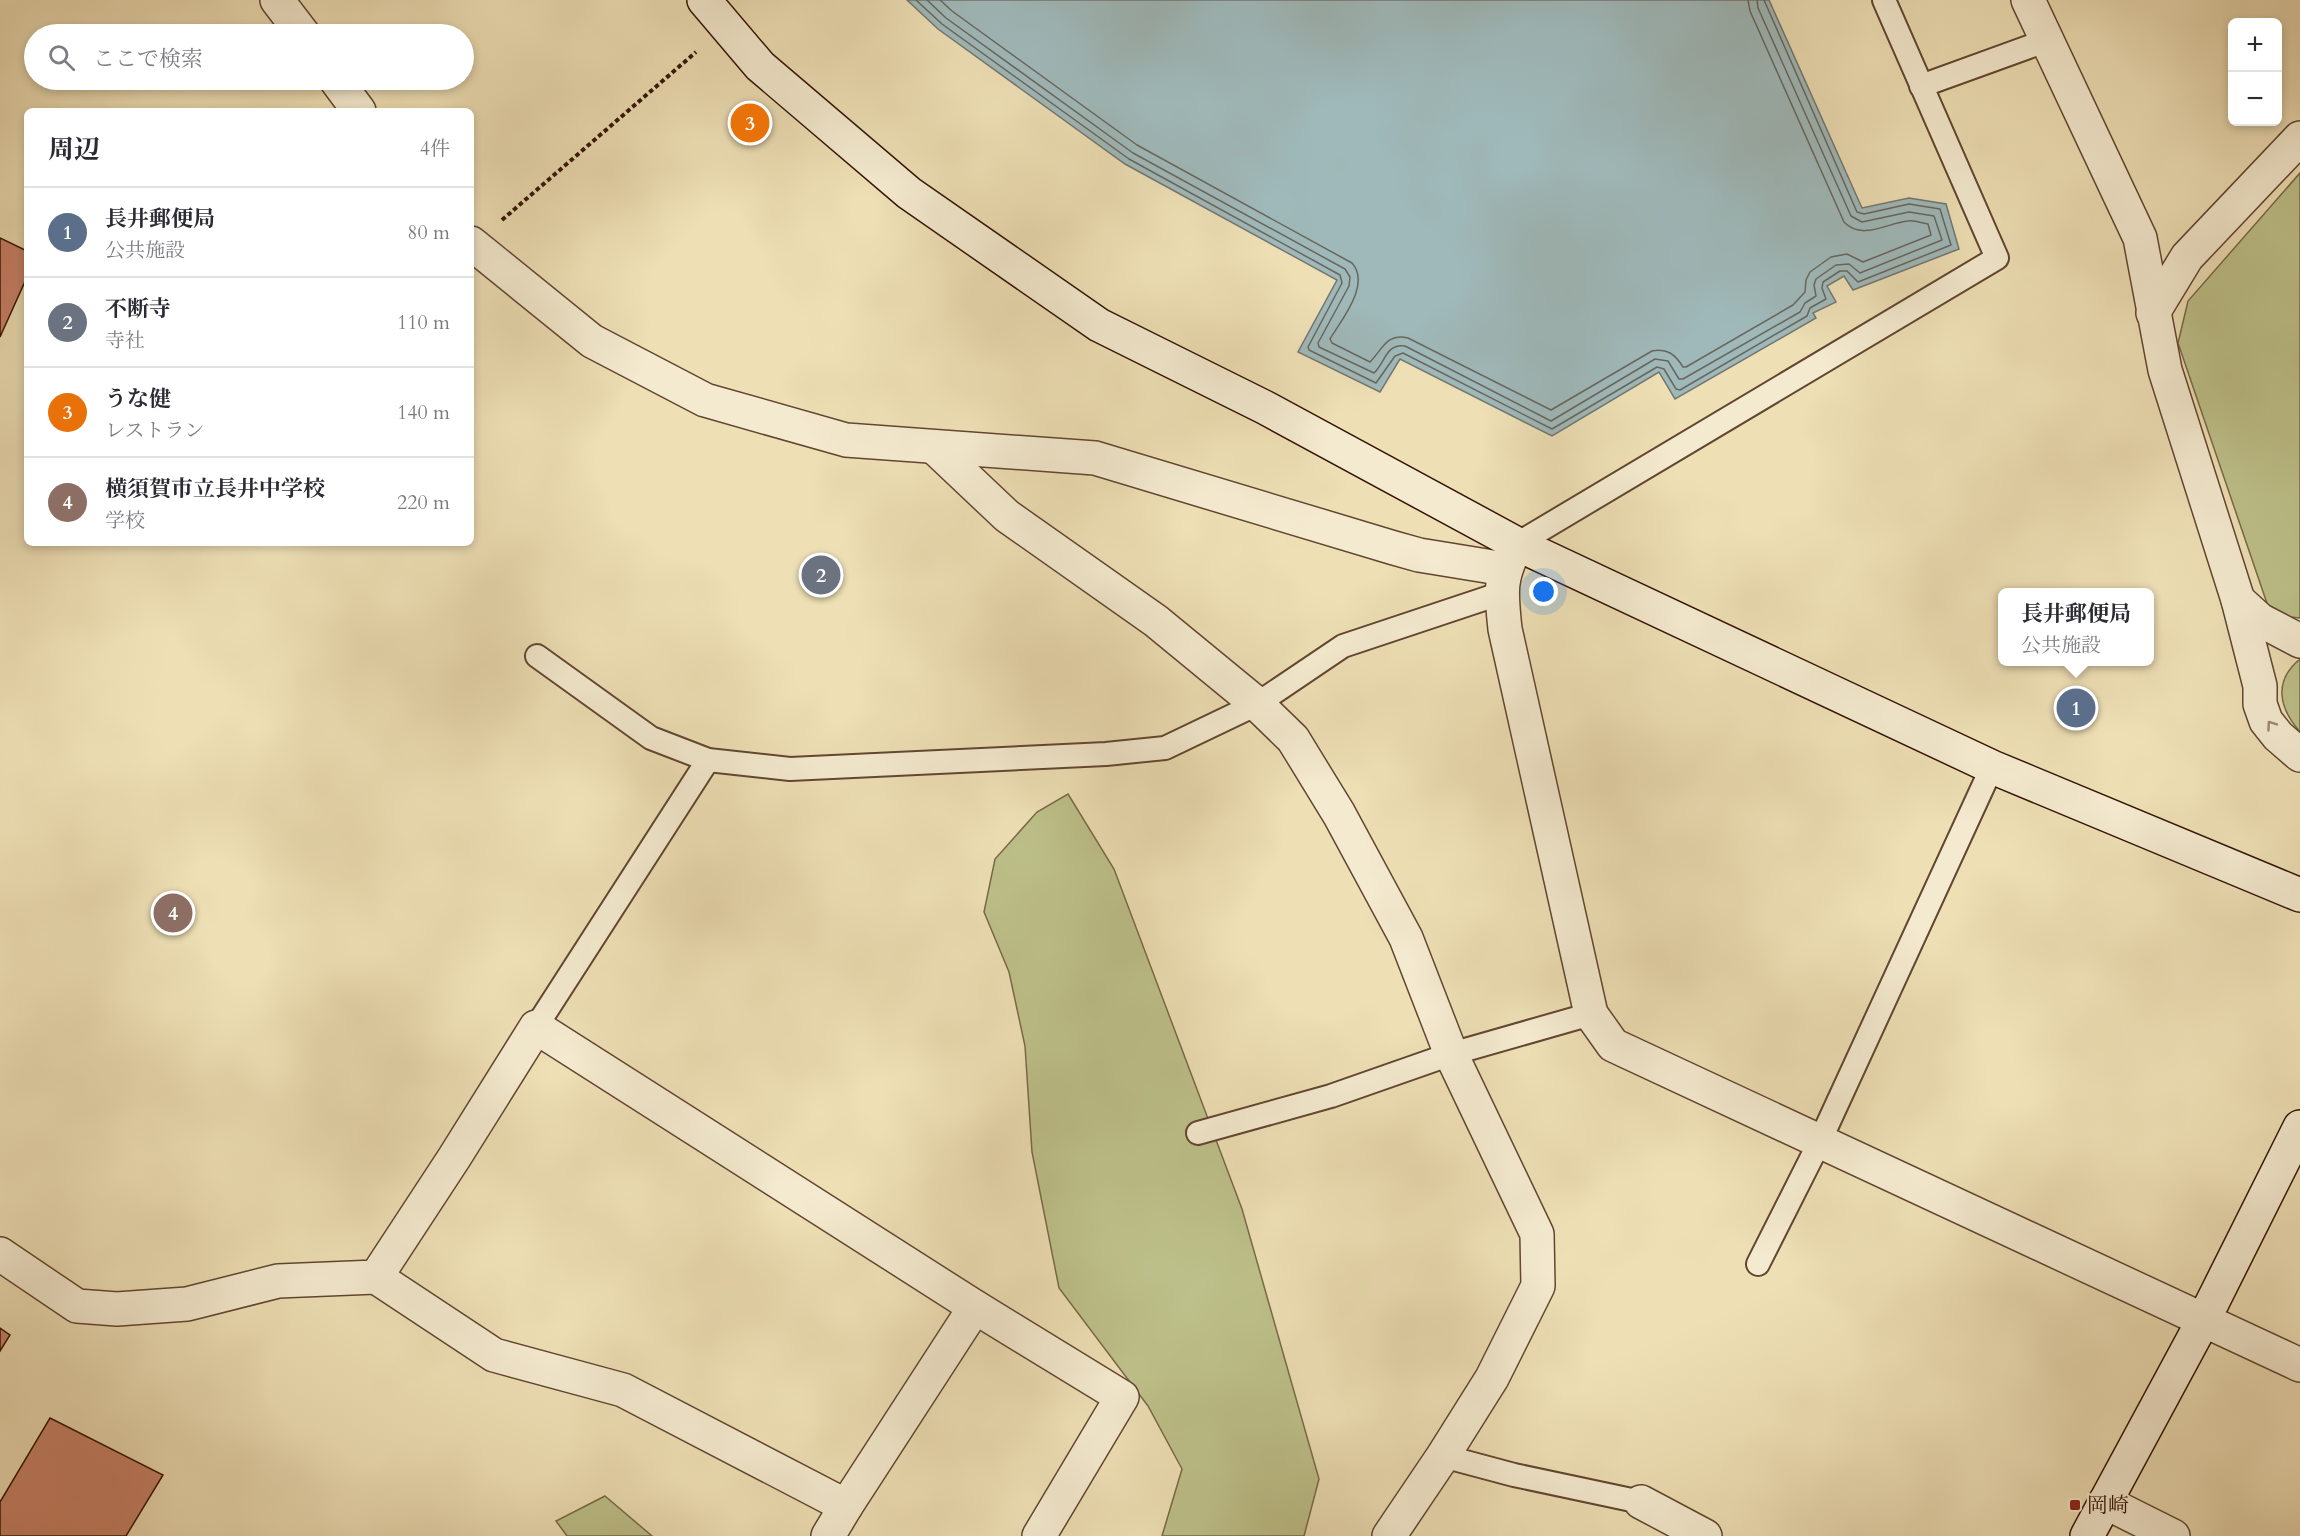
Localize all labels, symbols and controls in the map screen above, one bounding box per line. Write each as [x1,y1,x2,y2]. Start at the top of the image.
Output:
map controls [2228,18,2282,126]
button: + [2228,18,2282,72]
search box [24,24,474,90]
icon: search [45,41,78,74]
text: ここで検索 [93,44,203,74]
button: − [2228,72,2282,126]
pin: 3 [730,100,770,146]
text: 周辺 [48,132,100,167]
text: 4件 [420,135,450,162]
text: 長井郵便局 [105,204,215,234]
text: 1 [62,219,73,246]
text: 80 m [407,219,450,246]
text: 公共施設 [105,237,185,264]
text: 不断寺 [105,294,171,324]
text: 2 [62,309,73,336]
text: 110 m [397,309,450,336]
text: 寺社 [105,327,145,354]
text: うな健 [105,384,171,414]
text: 3 [62,399,73,426]
text: 140 m [397,399,450,426]
text: レストラン [105,417,204,444]
text: 横須賀市立長井中学校 [105,474,325,504]
text: 4 [62,489,73,516]
text: 220 m [397,489,450,516]
text: 学校 [105,507,145,534]
pin: 2 [802,552,840,598]
your location [1529,577,1558,606]
popup [1998,588,2154,666]
text: 長井郵便局 [2021,599,2131,629]
text: 公共施設 [2021,632,2101,659]
pin: 1 [2056,686,2096,730]
one-way arrow [2267,721,2278,732]
pin: 4 [154,890,192,936]
place label: 岡崎 [2087,1491,2129,1520]
marker: 岡崎 [2068,1498,2082,1512]

